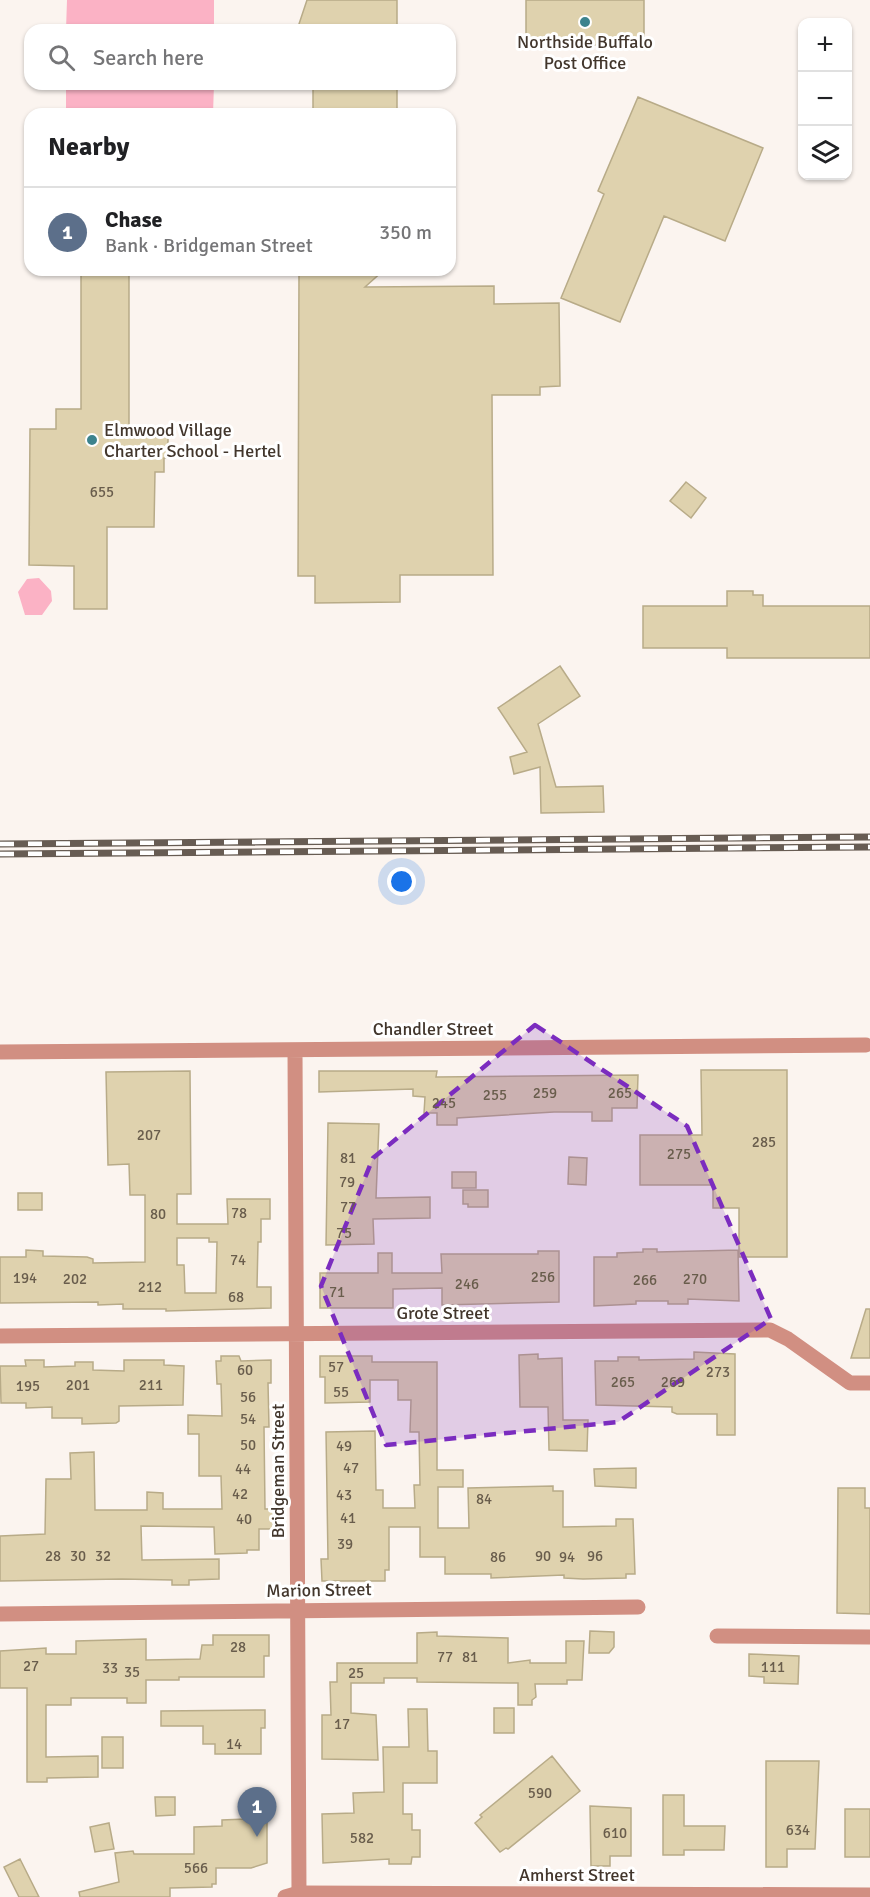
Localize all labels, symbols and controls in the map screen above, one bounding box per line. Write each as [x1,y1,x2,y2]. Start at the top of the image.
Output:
marker: Northside Buffalo Post Office [578,15,592,29]
map controls [798,18,852,180]
button: + [798,18,852,72]
search box [24,24,456,90]
place label: Northside Buffalo Post Office [517,31,653,74]
icon: search [45,41,78,74]
text: Search here [93,44,204,71]
button: − [798,72,852,126]
button: layers [798,126,852,180]
text: Nearby [48,131,129,163]
text: Chase [105,206,162,233]
text: 1 [62,220,73,245]
text: 350 m [379,220,432,245]
text: Bank · Bridgeman Street [105,233,313,258]
place label: Elmwood Village Charter School - Hertel [104,419,282,462]
marker: Elmwood Village Charter School - Hertel [85,433,99,447]
house number: 655 [90,483,114,501]
your location [387,867,416,896]
street label: Chandler Street [373,1018,493,1040]
house number: 259 [533,1084,557,1102]
house number: 265 [608,1084,632,1102]
house number: 255 [483,1086,507,1104]
house number: 245 [432,1094,456,1112]
house number: 207 [137,1126,161,1144]
house number: 285 [752,1133,776,1151]
house number: 275 [667,1145,691,1163]
house number: 81 [340,1149,356,1167]
house number: 79 [339,1173,355,1191]
house number: 77 [340,1198,356,1216]
house number: 78 [231,1204,247,1222]
house number: 80 [150,1205,166,1223]
house number: 75 [336,1224,352,1242]
house number: 74 [230,1251,246,1269]
house number: 256 [531,1268,555,1286]
house number: 194 [13,1269,37,1287]
house number: 202 [63,1270,87,1288]
house number: 270 [683,1270,707,1288]
house number: 266 [633,1271,657,1289]
house number: 246 [455,1275,479,1293]
house number: 212 [138,1278,162,1296]
house number: 71 [329,1283,345,1301]
house number: 68 [228,1288,244,1306]
street label: Grote Street [396,1302,490,1324]
house number: 57 [328,1358,344,1376]
house number: 60 [237,1361,253,1379]
house number: 273 [706,1363,730,1381]
house number: 265 [611,1373,635,1391]
house number: 269 [661,1373,685,1391]
house number: 201 [66,1376,90,1394]
house number: 211 [139,1376,163,1394]
house number: 195 [16,1377,40,1395]
house number: 55 [333,1383,349,1401]
house number: 56 [240,1388,256,1406]
street label: Bridgeman Street [267,1404,289,1538]
house number: 54 [240,1410,256,1428]
house number: 50 [240,1436,256,1454]
house number: 49 [336,1437,352,1455]
house number: 47 [343,1459,359,1477]
house number: 44 [235,1460,251,1478]
house number: 42 [232,1485,248,1503]
house number: 43 [336,1486,352,1504]
house number: 84 [476,1490,492,1508]
house number: 41 [340,1509,356,1527]
house number: 40 [236,1510,252,1528]
house number: 39 [337,1535,353,1553]
house number: 28 [45,1547,61,1565]
house number: 30 [70,1547,86,1565]
house number: 32 [95,1547,111,1565]
house number: 90 [535,1547,551,1565]
house number: 96 [587,1547,603,1565]
house number: 86 [490,1548,506,1566]
house number: 94 [559,1548,575,1566]
street label: Marion Street [266,1578,372,1602]
house number: 28 [230,1638,246,1656]
house number: 77 [437,1648,453,1666]
house number: 81 [462,1648,478,1666]
house number: 27 [23,1657,39,1675]
house number: 111 [761,1658,785,1676]
house number: 33 [102,1659,118,1677]
house number: 35 [124,1663,140,1681]
house number: 25 [348,1664,364,1682]
house number: 17 [334,1715,350,1733]
house number: 14 [226,1735,242,1753]
house number: 590 [528,1784,552,1802]
pin: 1 [238,1788,276,1837]
house number: 634 [786,1821,810,1839]
house number: 610 [603,1824,627,1842]
house number: 582 [350,1829,374,1847]
house number: 566 [184,1859,208,1877]
street label: Amherst Street [519,1864,635,1886]

